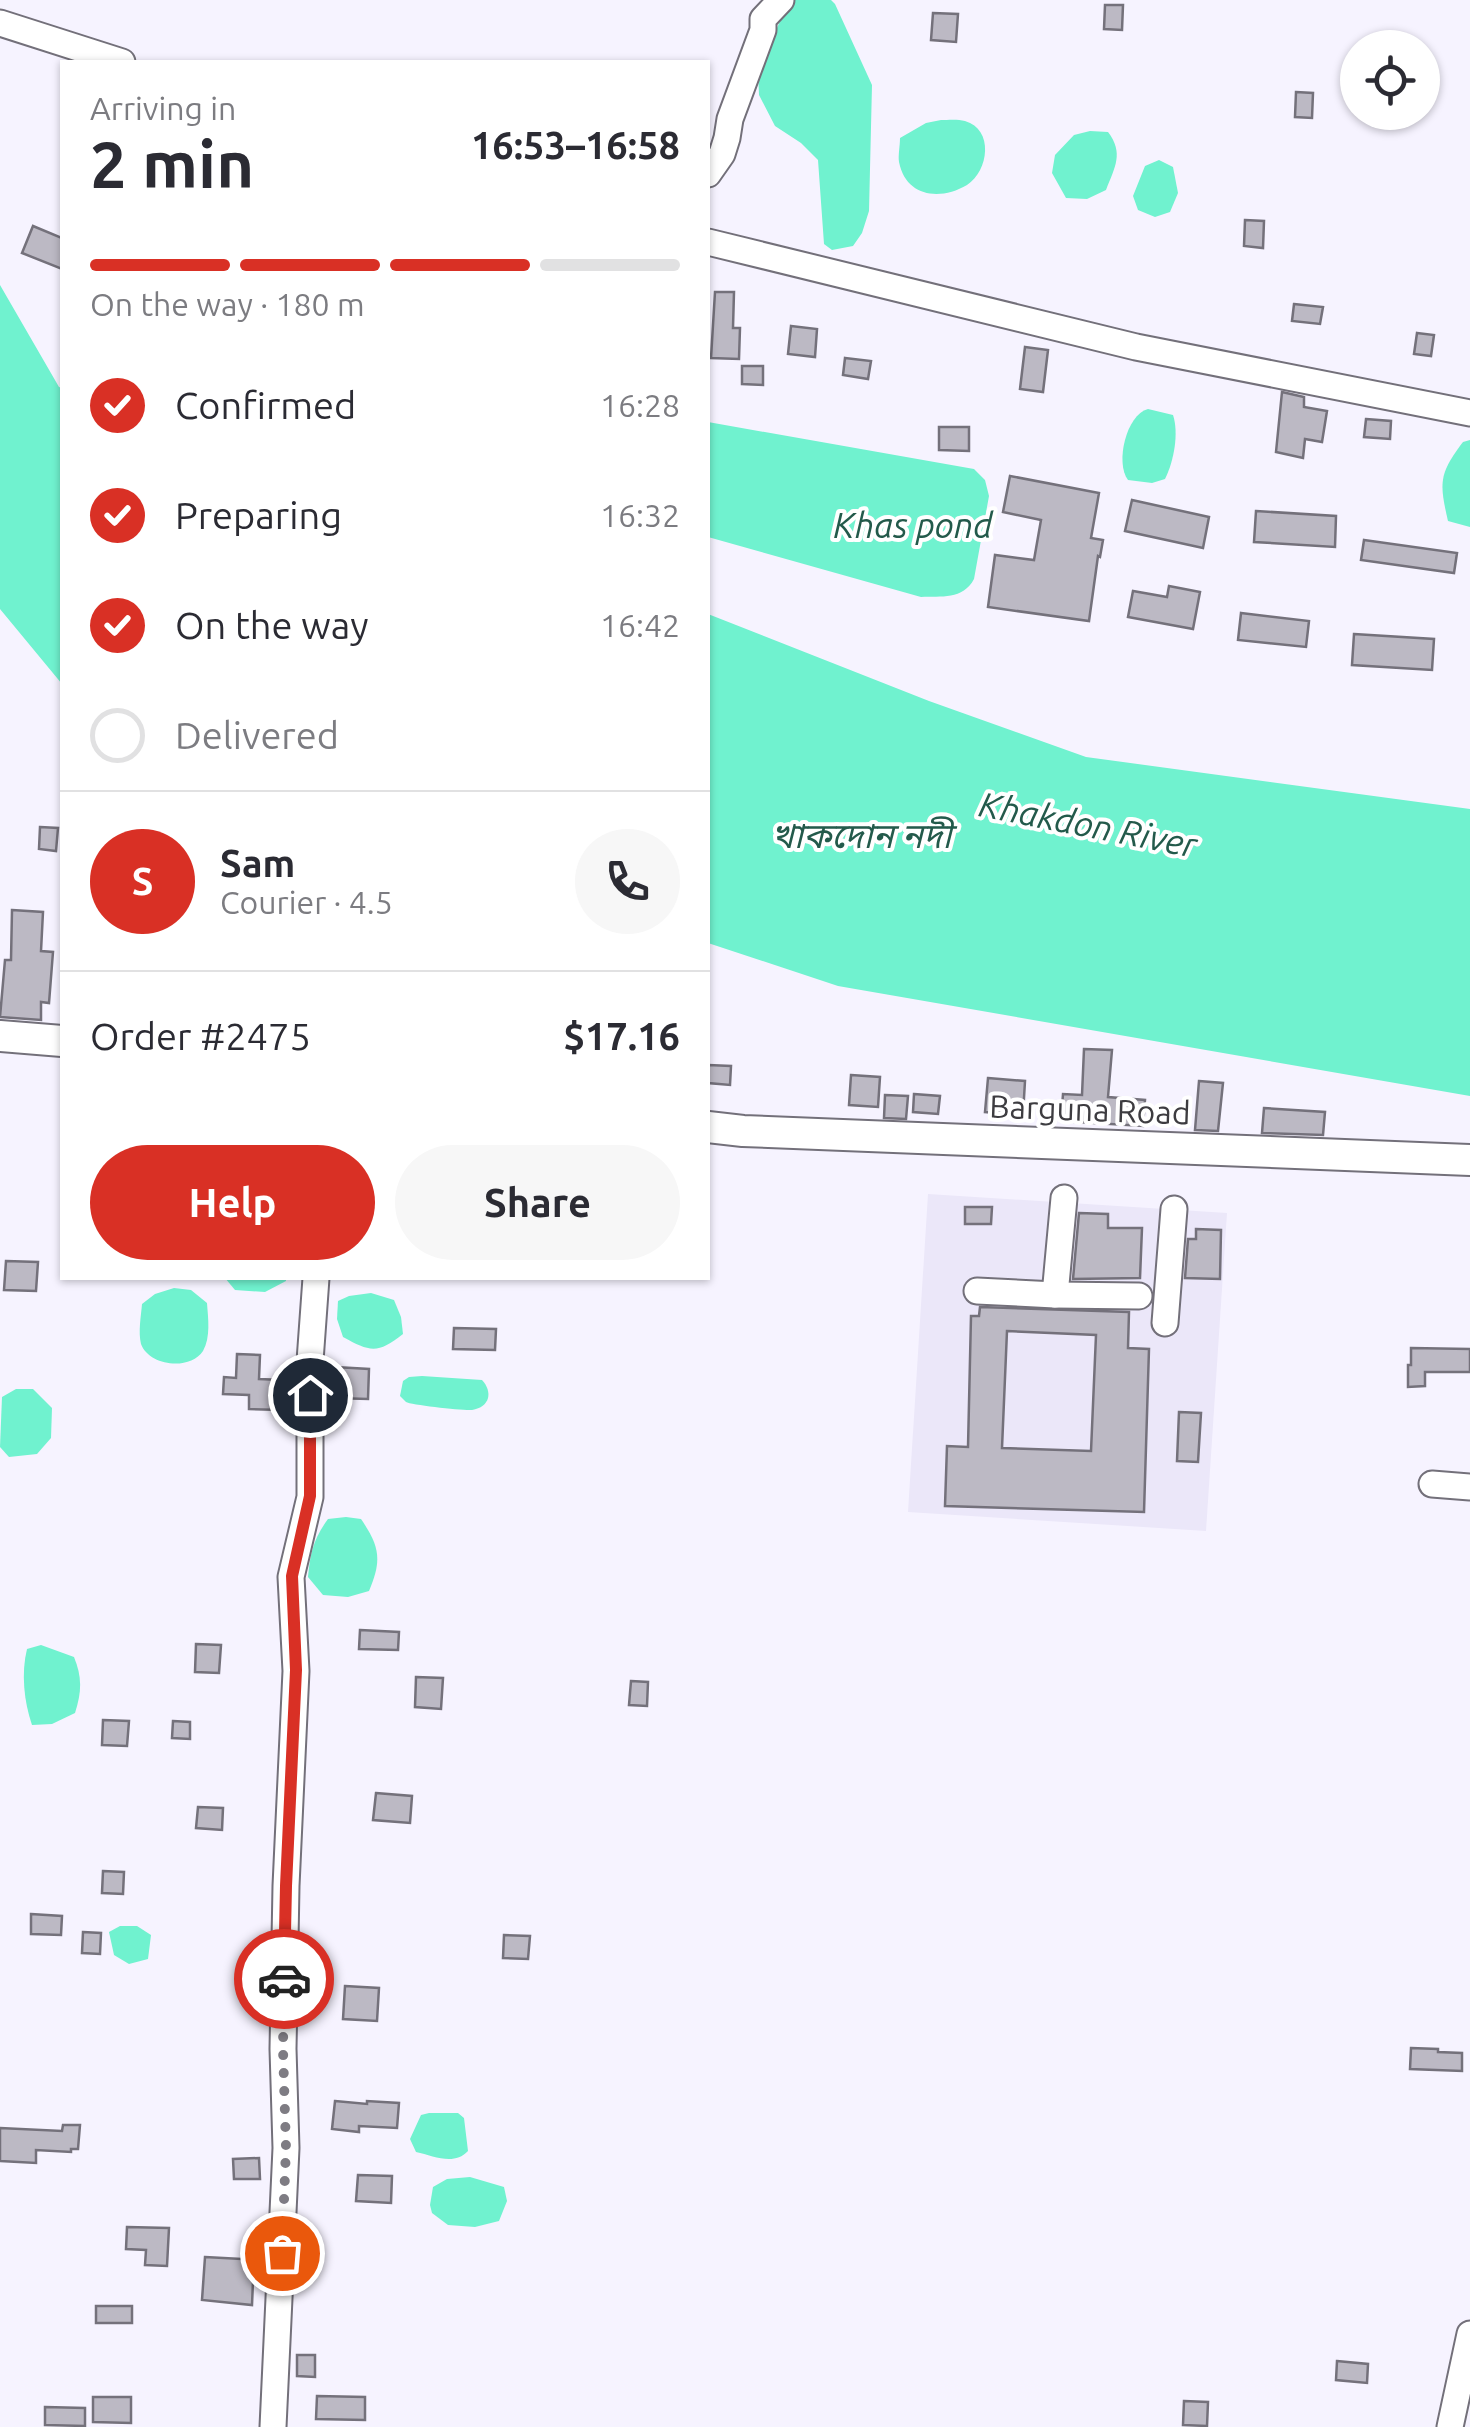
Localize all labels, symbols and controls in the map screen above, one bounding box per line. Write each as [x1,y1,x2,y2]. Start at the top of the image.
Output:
map controls [1340,30,1440,130]
button: locate [1340,30,1440,130]
text: Arriving in [90,90,236,126]
text: 16:53–16:58 [471,124,680,166]
text: 2 min [90,127,254,200]
text: On the way · 180 m [90,286,365,322]
icon: check [90,378,145,433]
text: Confirmed [175,384,356,426]
text: 16:28 [600,387,680,423]
icon: check [90,488,145,543]
text: Preparing [175,494,342,536]
text: 16:32 [600,497,680,533]
water label: Khas pond [833,505,994,545]
icon: check [90,598,145,653]
text: On the way [175,604,368,646]
text: 16:42 [600,607,680,643]
text: Delivered [175,714,339,756]
water label: Khakdon River [976,783,1202,865]
water label: খাকদোন নদী [771,815,958,855]
button: phone [575,829,680,934]
text: Sam [220,842,295,884]
text: S [132,860,153,902]
text: Courier · 4.5 [220,884,393,920]
text: Order #2475 [90,1015,311,1057]
text: $17.16 [563,1015,680,1057]
street label: Barguna Road [989,1087,1191,1131]
button: Help [90,1145,375,1260]
button: Share [395,1145,680,1260]
pin [268,1353,353,1438]
icon: home [283,1368,338,1423]
courier [234,1929,334,2029]
icon: car [257,1952,312,2007]
pin [240,2211,325,2296]
icon: bag [255,2226,310,2281]

